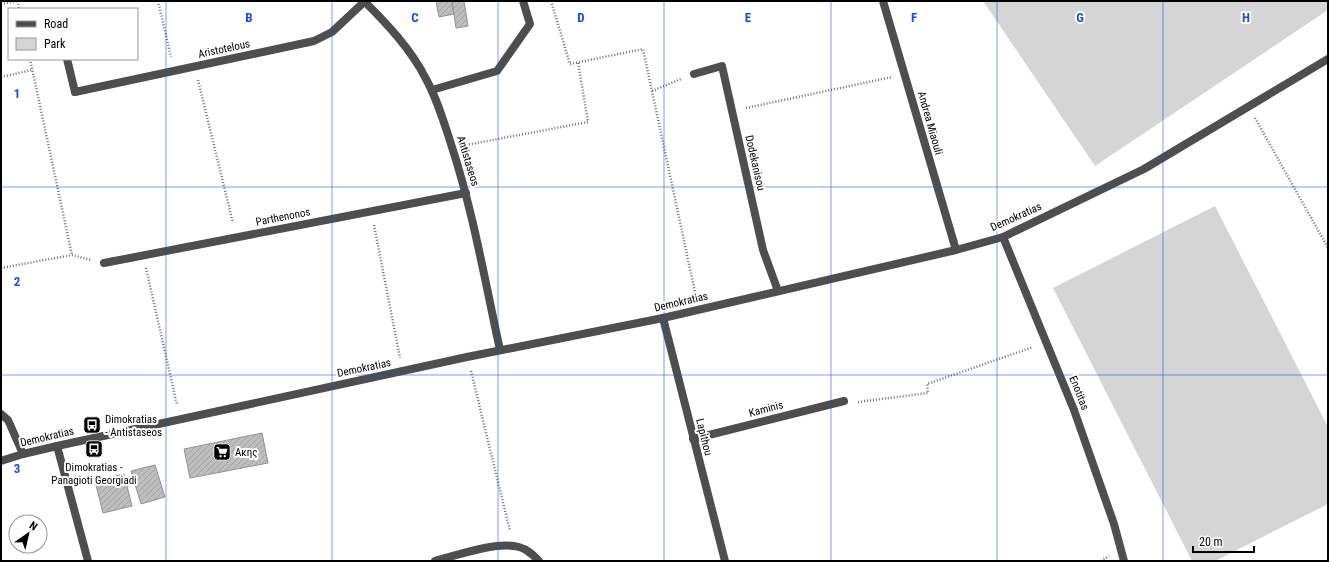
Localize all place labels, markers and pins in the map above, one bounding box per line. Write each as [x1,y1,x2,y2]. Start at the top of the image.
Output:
place label: Dimokratias - Antistaseos [105,413,162,439]
bus stop icon: Dimokratias - Antistaseos [82,415,102,435]
bus stop icon: Dimokratias - Panagioti Georgiadi [84,439,104,459]
supermarket icon: Ακης [212,442,232,462]
place label: Ακης [235,446,257,459]
place label: Dimokratias - Panagioti Georgiadi [51,461,137,487]

